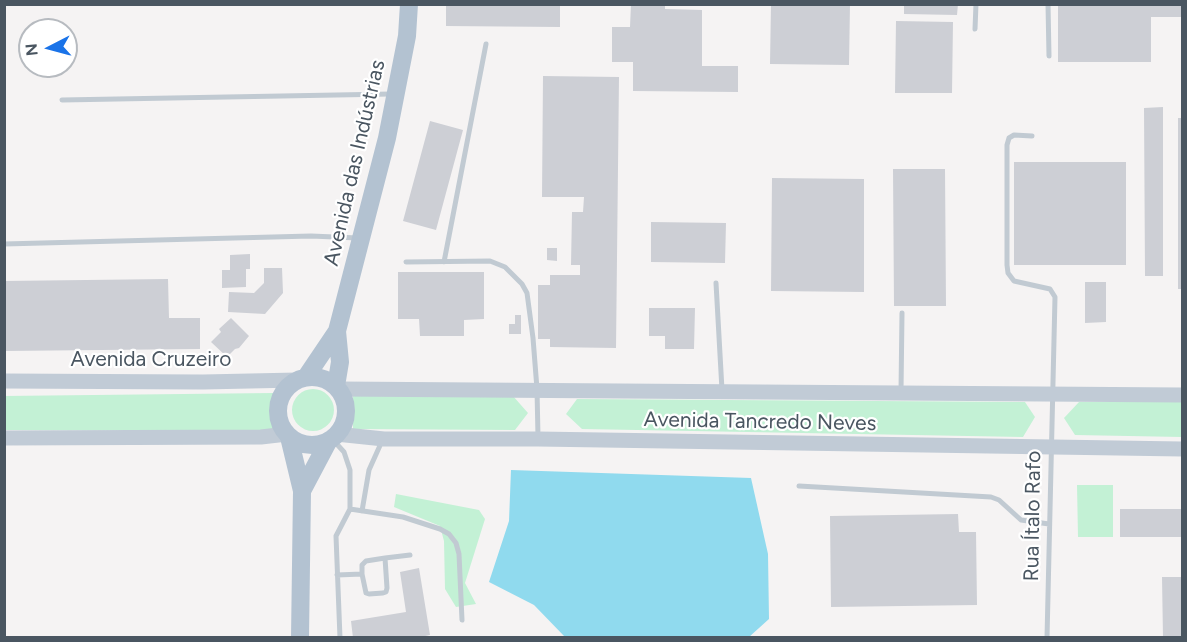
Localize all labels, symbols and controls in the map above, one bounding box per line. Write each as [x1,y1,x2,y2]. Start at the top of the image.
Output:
north arrow [18,18,78,78]
text: N [21,43,42,57]
street label: Avenida das Indústrias [319,58,391,268]
street label: Avenida Cruzeiro [71,347,231,373]
street label: Avenida Tancredo Neves [643,407,877,437]
street label: Rua Ítalo Rafo [1019,450,1047,582]

